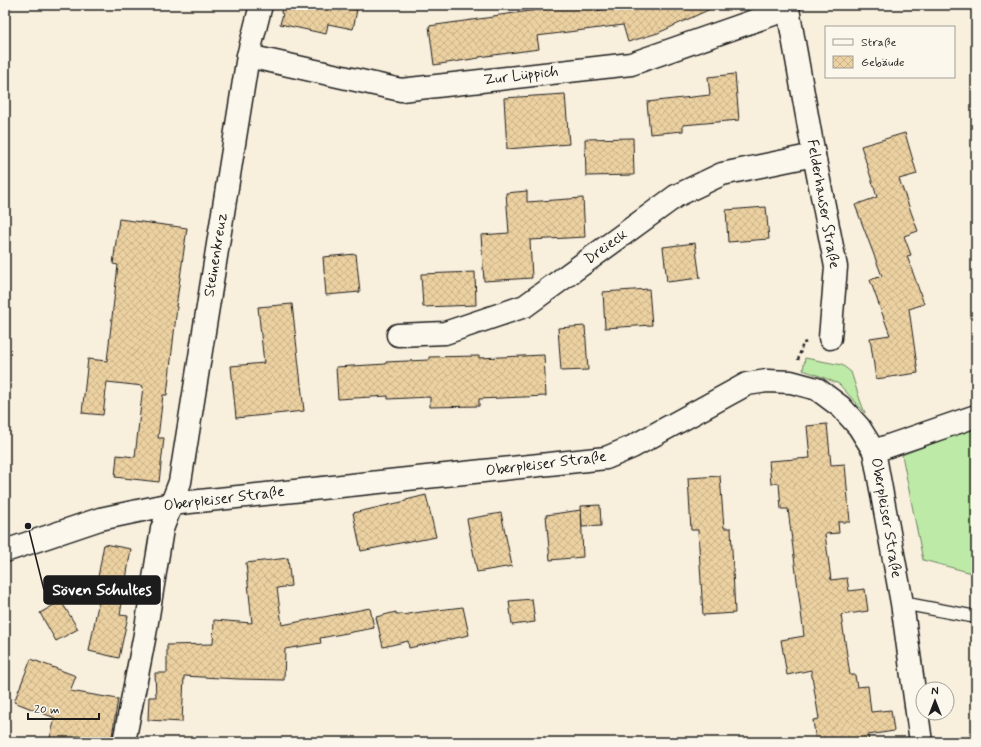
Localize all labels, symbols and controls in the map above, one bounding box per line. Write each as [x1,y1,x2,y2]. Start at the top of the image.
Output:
legend [825,26,955,78]
text: Straße [861,35,896,51]
text: Gebäude [861,55,904,71]
street label: Zur Lüppich [482,61,560,91]
street label: Felderhauser Straße [802,138,844,270]
street label: Steinenkreuz [200,212,232,298]
street label: Dreieck [580,224,632,269]
street label: Oberpleiser Straße [484,447,608,481]
street label: Oberpleiser Straße [866,456,906,580]
street label: Oberpleiser Straße [162,482,286,516]
callout: Söven Schultes [44,576,160,604]
text: Söven Schultes [52,580,153,601]
north arrow [915,681,955,721]
text: N [931,685,939,699]
scale bar [28,695,99,721]
text: 20 m [34,702,60,718]

